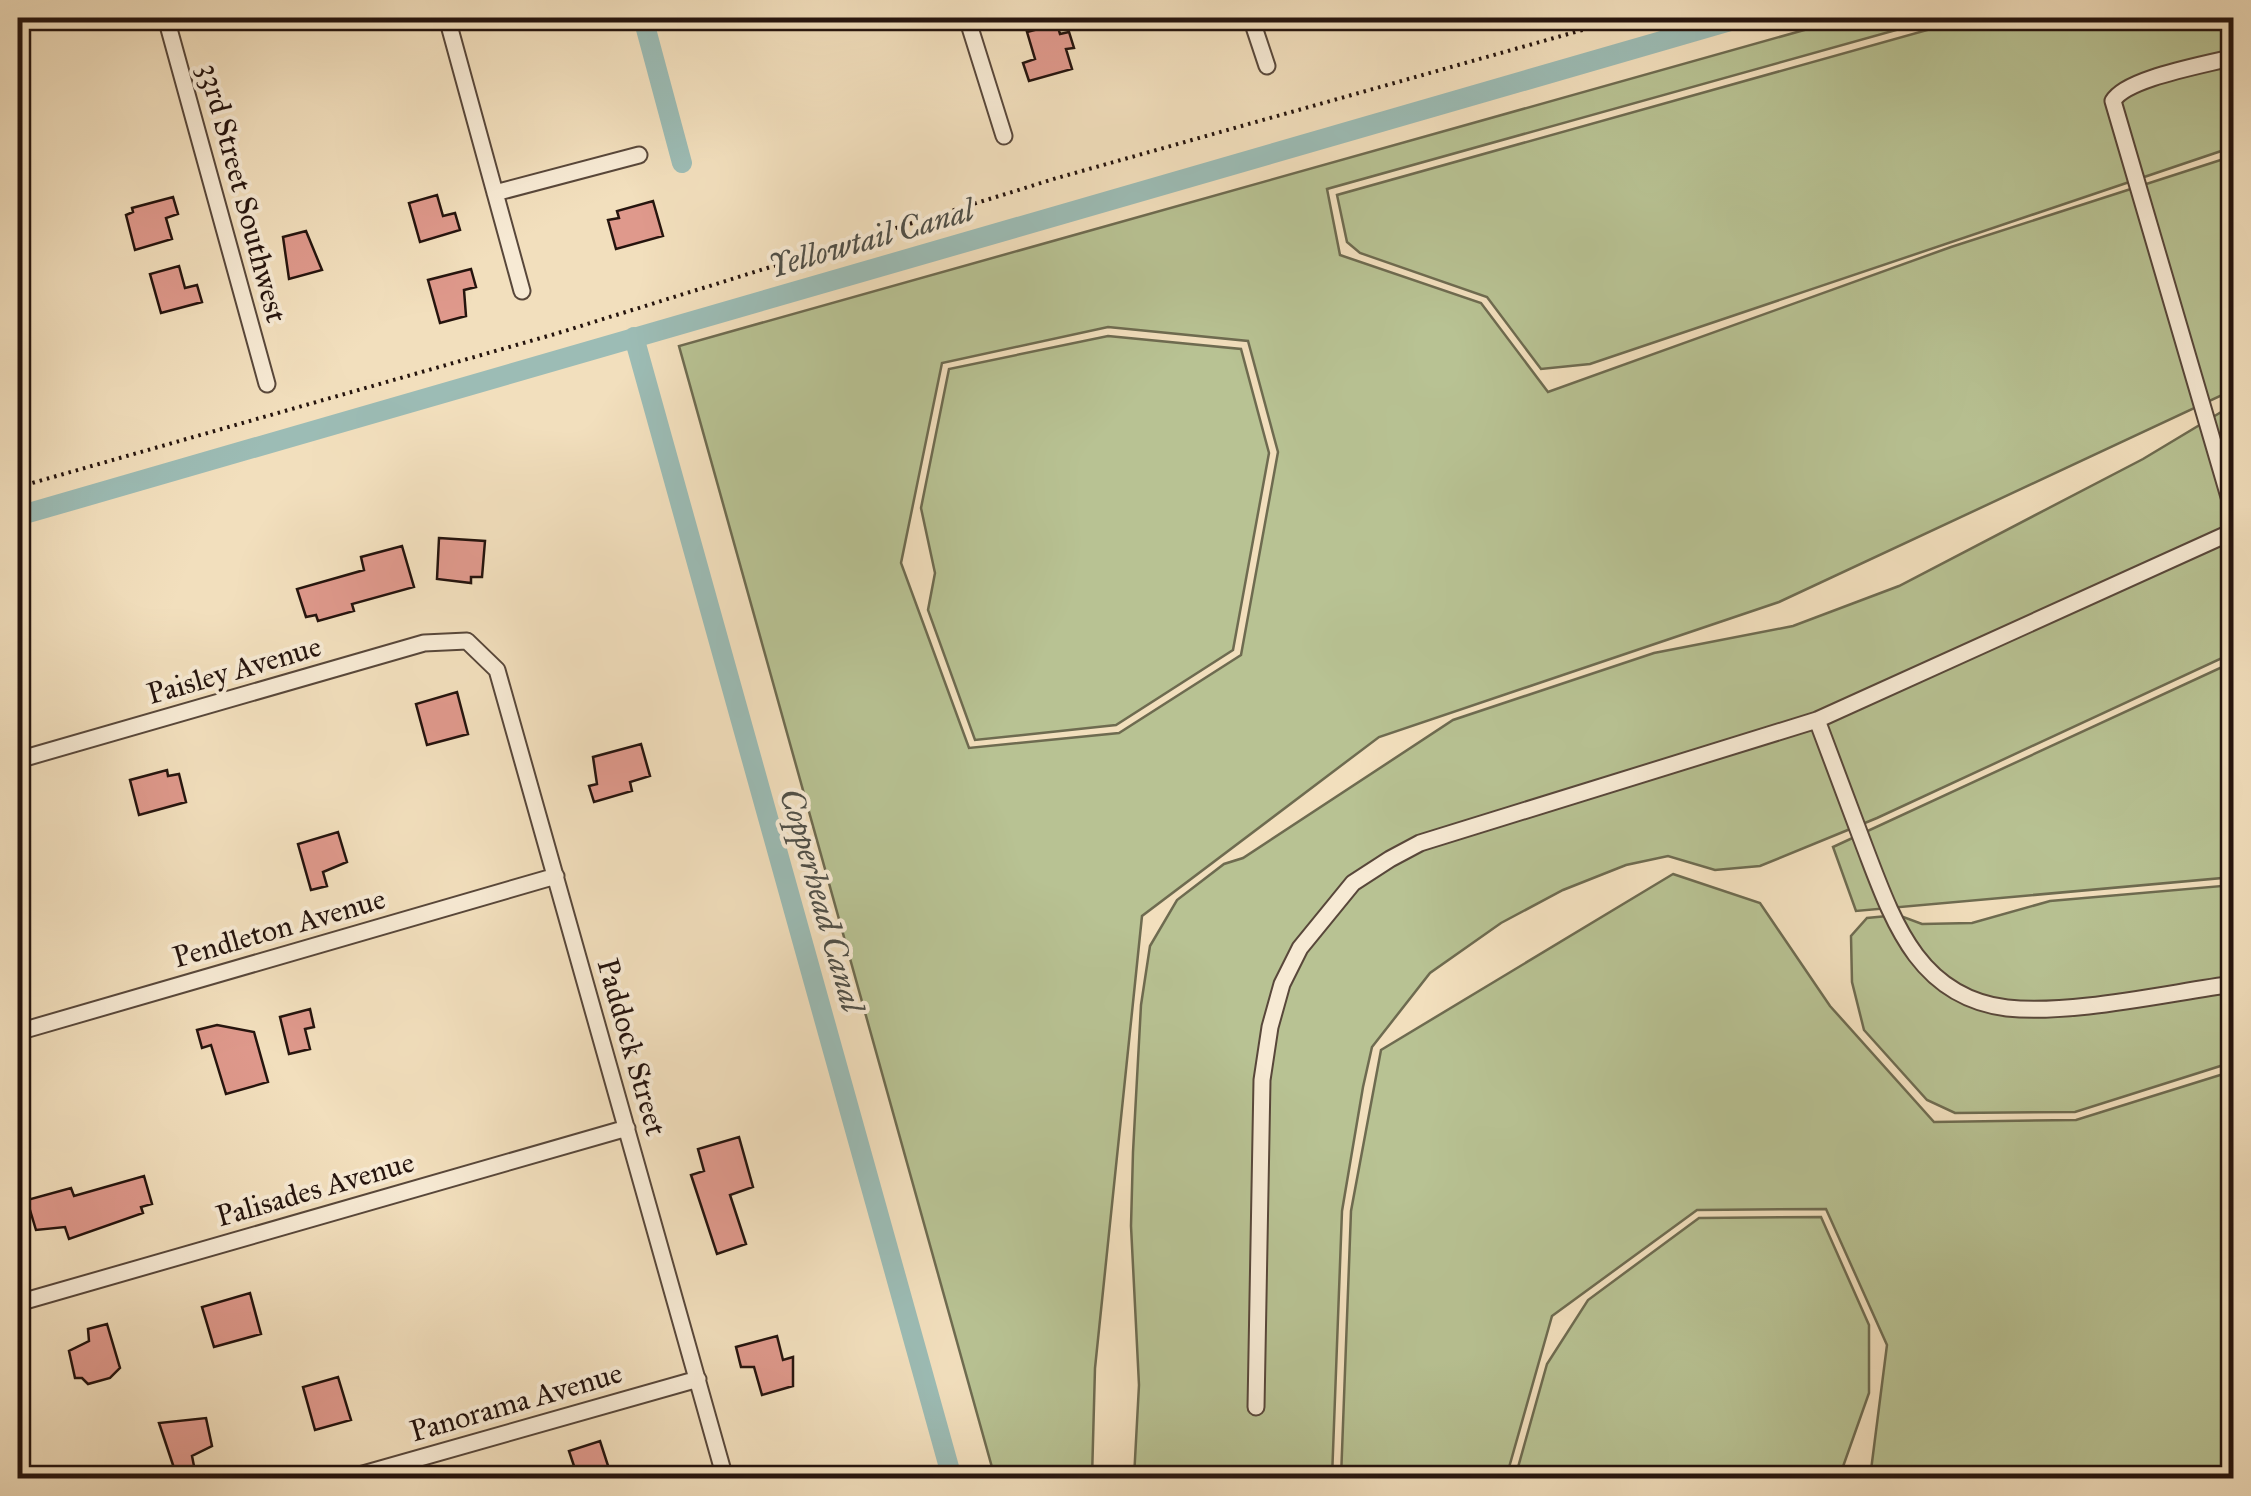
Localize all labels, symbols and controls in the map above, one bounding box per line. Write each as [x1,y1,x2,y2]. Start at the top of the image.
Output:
street label: 33rd Street Southwest [191,60,295,327]
water label: Yellowtail Canal [764,190,980,286]
street label: Paisley Avenue [143,628,325,712]
water label: Copperhead Canal [771,784,873,1019]
street label: Pendleton Avenue [169,880,389,976]
street label: Paddock Street [590,954,675,1140]
street label: Palisades Avenue [212,1144,418,1234]
street label: Panorama Avenue [406,1354,626,1450]

